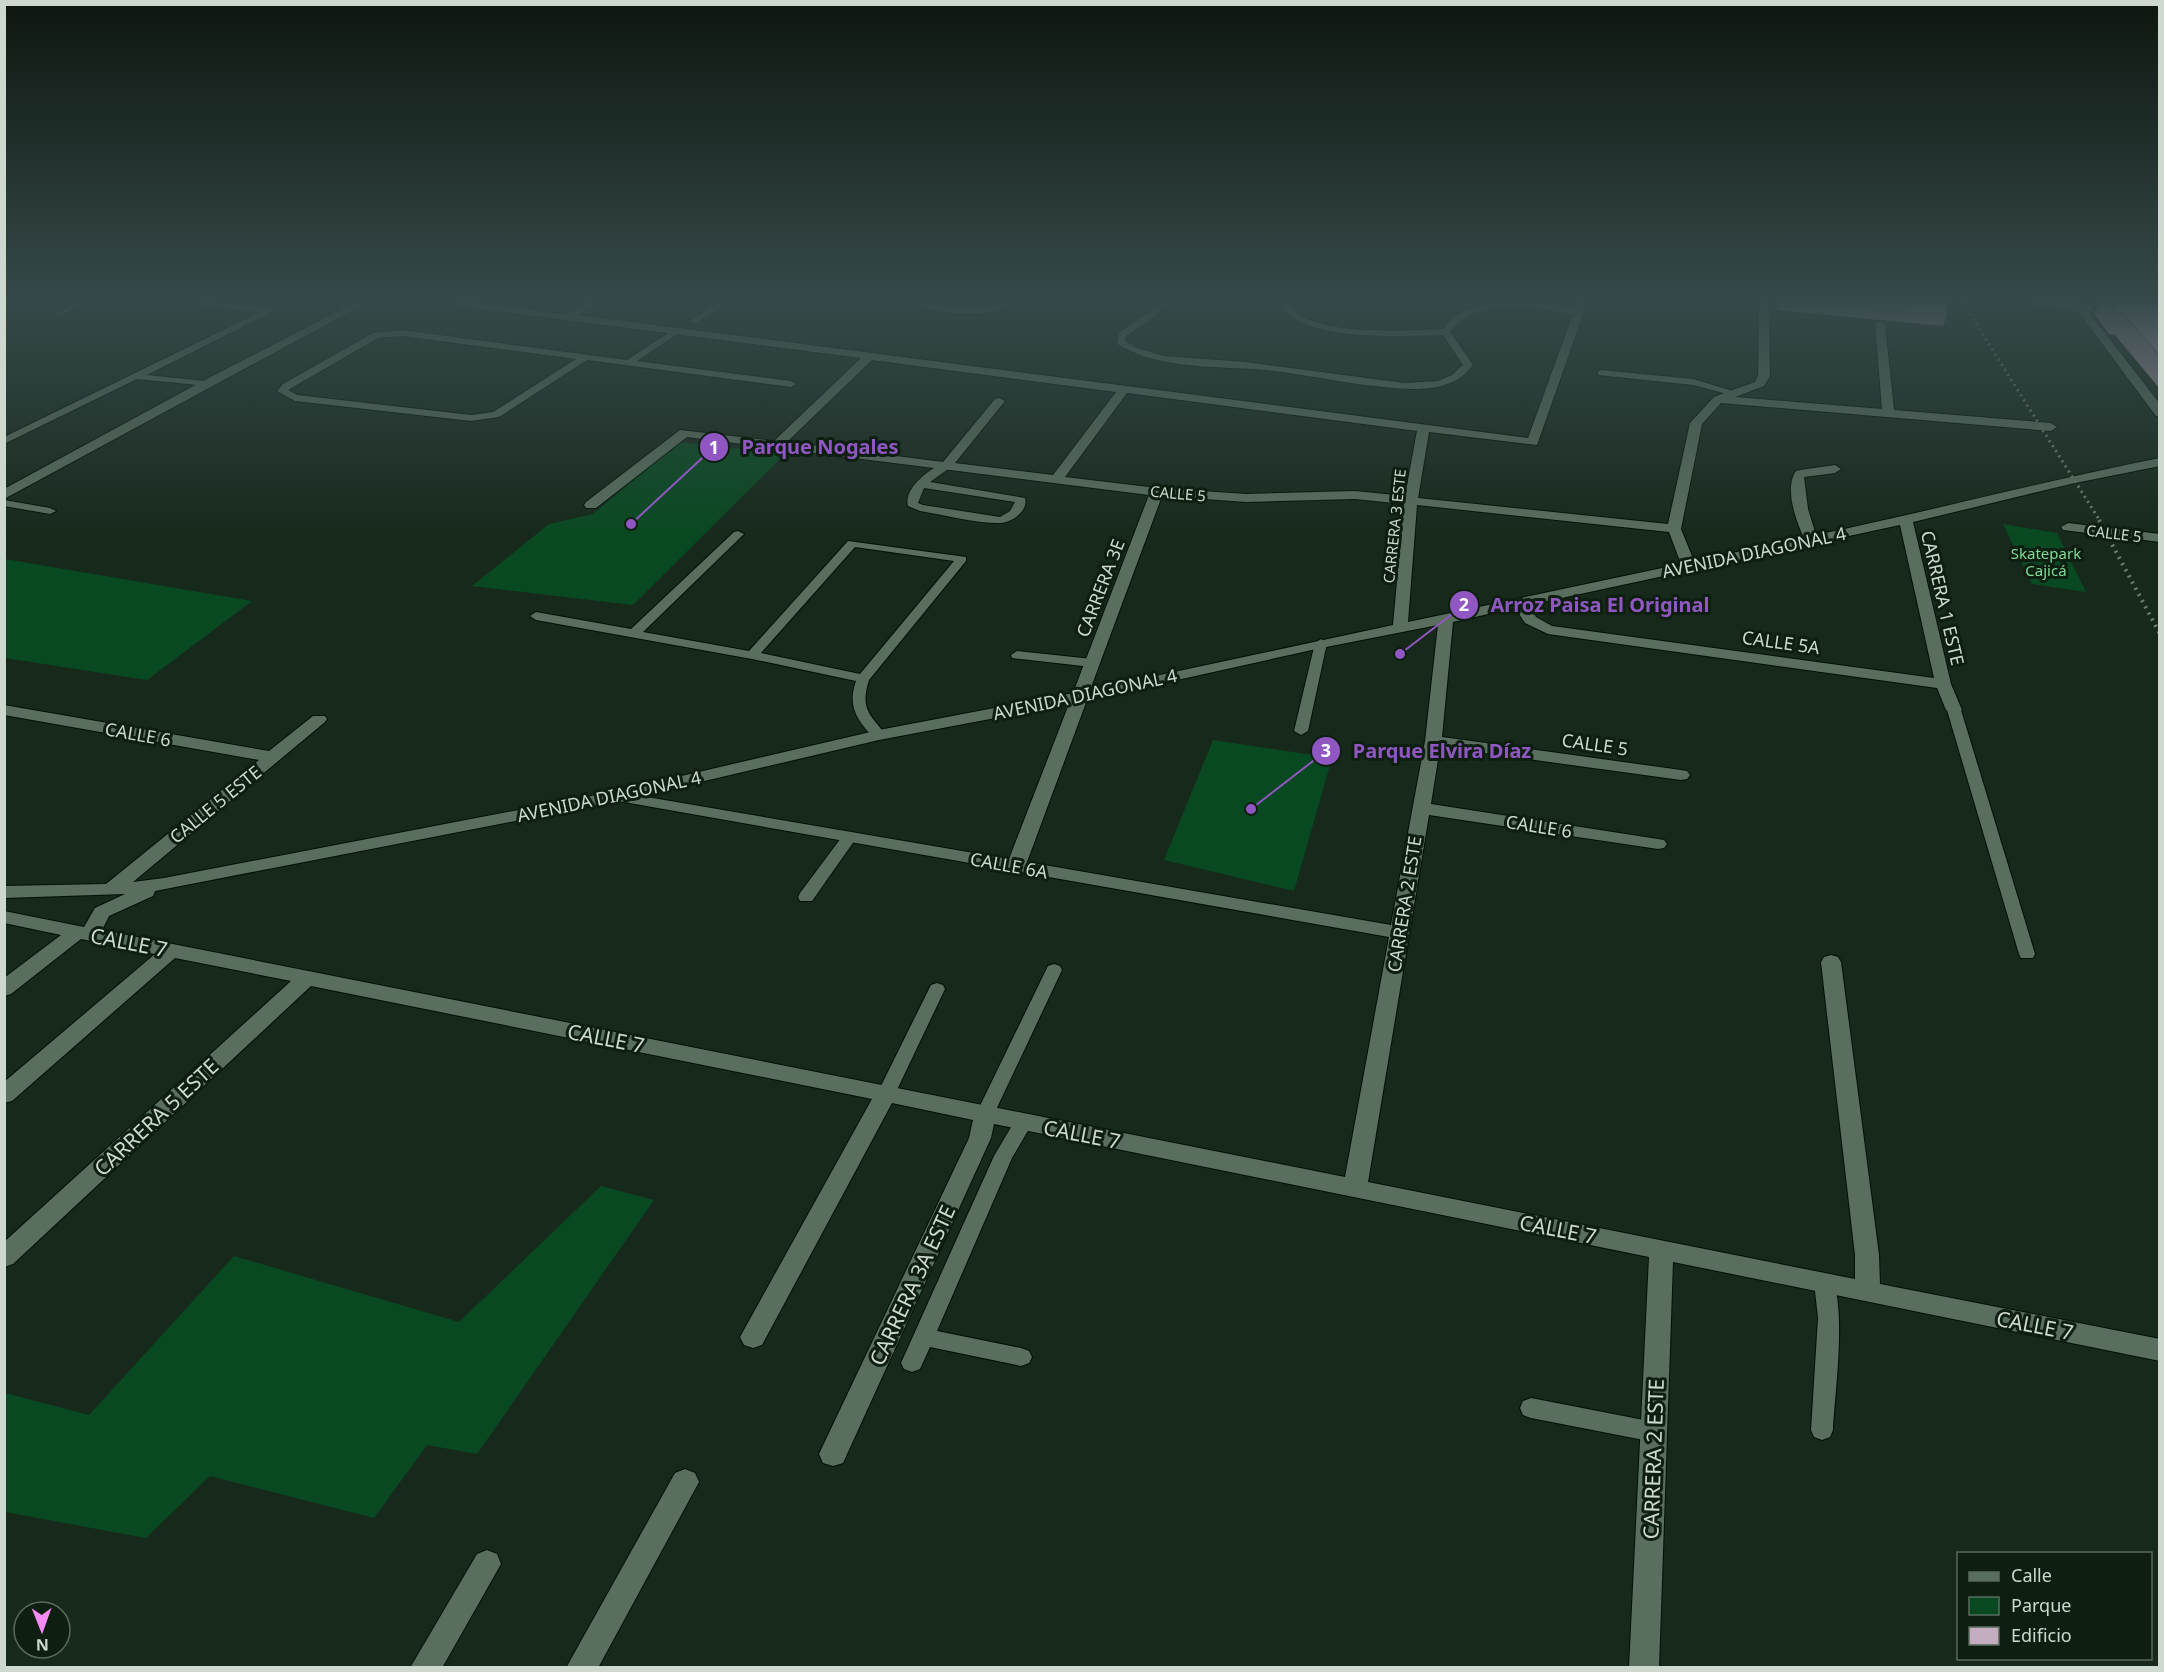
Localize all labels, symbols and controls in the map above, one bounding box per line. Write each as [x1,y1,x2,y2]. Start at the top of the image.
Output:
callout: Parque Nogales [699,428,910,466]
text: Parque Nogales [741,433,899,460]
text: 1 [709,435,719,459]
street label: CARRERA 3 ESTE [1378,468,1410,584]
street label: CALLE 5 [1149,481,1207,505]
street label: CALLE 5 [2085,520,2143,546]
street label: AVENIDA DIAGONAL 4 [1660,521,1848,583]
street label: CARRERA 1 ESTE [1916,528,1970,668]
street label: CARRERA 3E [1070,536,1130,640]
park label: Skatepark Cajicá [2011,543,2081,580]
callout: Arroz Paisa El Original [1449,586,1722,624]
text: Arroz Paisa El Original [1491,591,1709,618]
text: 2 [1459,592,1469,616]
street label: CALLE 5A [1741,625,1822,659]
street label: AVENIDA DIAGONAL 4 [991,663,1179,725]
street label: CALLE 6 [103,716,173,752]
street label: CALLE 5 [1560,727,1630,761]
callout: Parque Elvira Díaz [1311,732,1543,770]
text: Parque Elvira Díaz [1353,737,1531,764]
text: 3 [1321,738,1331,762]
street label: CALLE 5 ESTE [164,760,266,848]
street label: AVENIDA DIAGONAL 4 [515,765,703,827]
street label: CALLE 6 [1504,809,1574,843]
street label: CARRERA 2 ESTE [1381,834,1427,974]
street label: CALLE 6A [968,846,1050,884]
street label: CALLE 7 [88,921,170,963]
street label: CALLE 7 [565,1017,647,1059]
street label: CARRERA 5 ESTE [88,1052,224,1182]
street label: CALLE 7 [1041,1113,1123,1155]
street label: CARRERA 3A ESTE [863,1200,961,1370]
street label: CALLE 7 [1517,1208,1599,1250]
street label: CALLE 7 [1994,1304,2076,1346]
street label: CARRERA 2 ESTE [1636,1378,1670,1540]
legend [1957,1552,2152,1660]
text: Calle [2011,1563,2052,1587]
text: Parque [2011,1593,2071,1617]
north arrow [12,1600,72,1660]
text: Edificio [2011,1623,2072,1647]
text: N [36,1634,49,1656]

